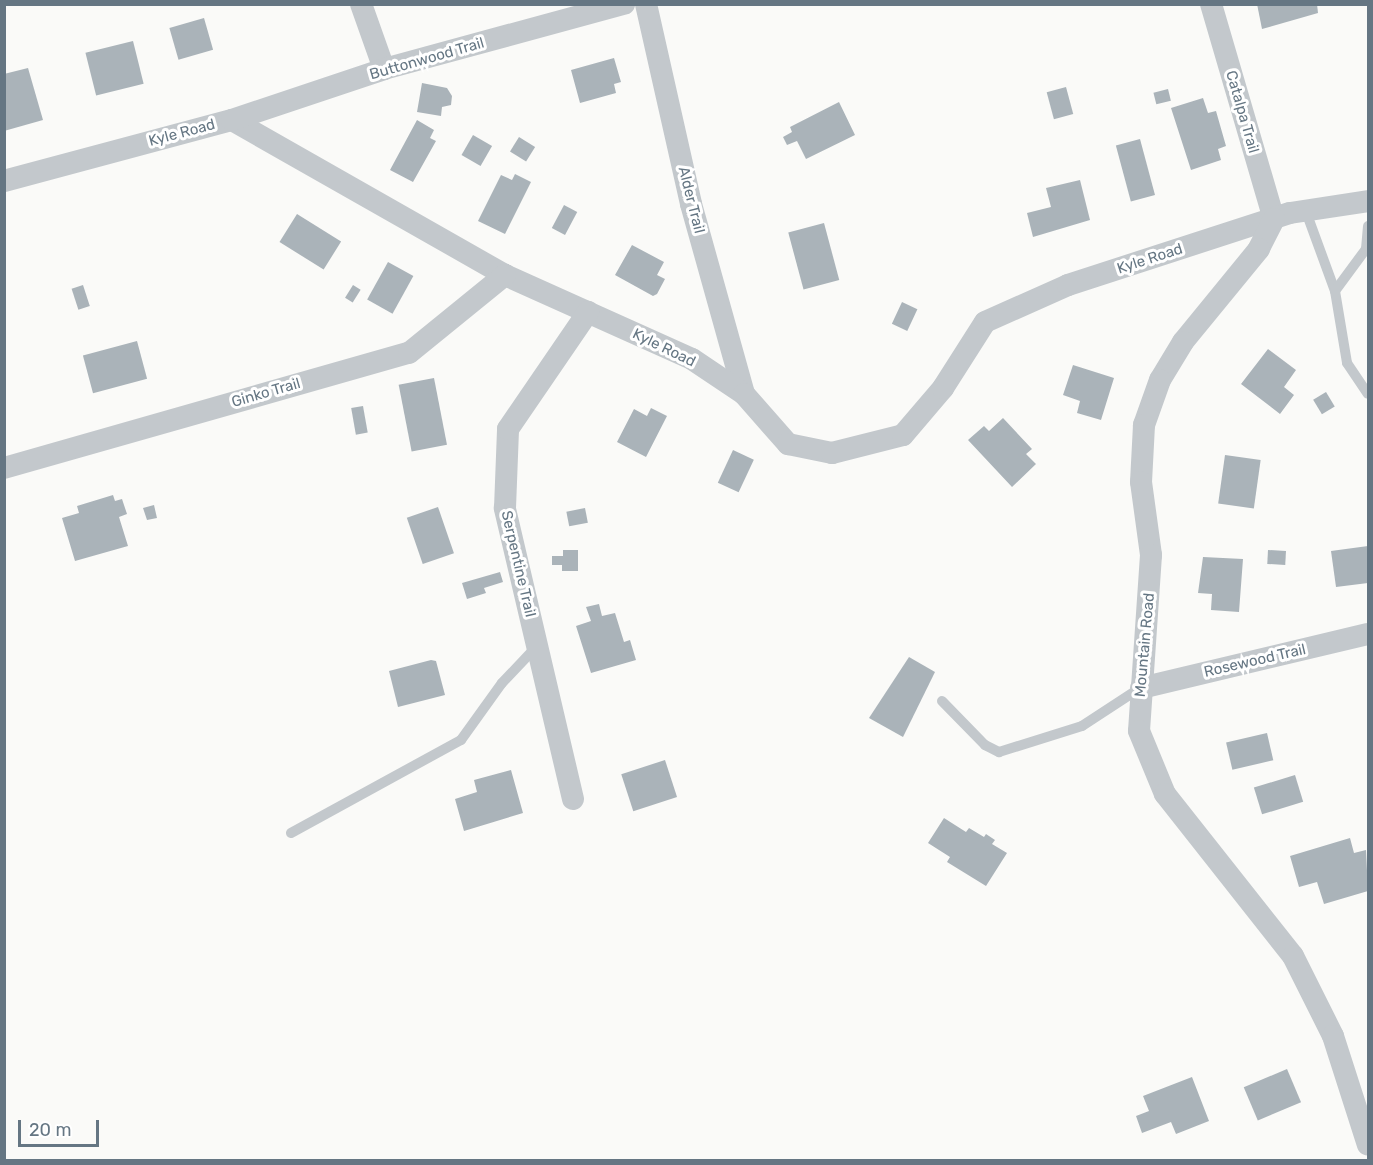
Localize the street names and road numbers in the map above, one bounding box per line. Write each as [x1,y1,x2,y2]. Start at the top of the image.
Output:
street label: Buttonwood Trail [368,34,486,84]
street label: Catalpa Trail [1222,68,1262,156]
street label: Kyle Road [147,116,217,150]
street label: Alder Trail [674,164,708,236]
street label: Kyle Road [1115,240,1185,278]
street label: Kyle Road [630,325,698,371]
street label: Ginko Trail [229,375,303,411]
street label: Serpentine Trail [497,509,539,619]
street label: Mountain Road [1131,592,1159,698]
street label: Rosewood Trail [1202,640,1308,682]

